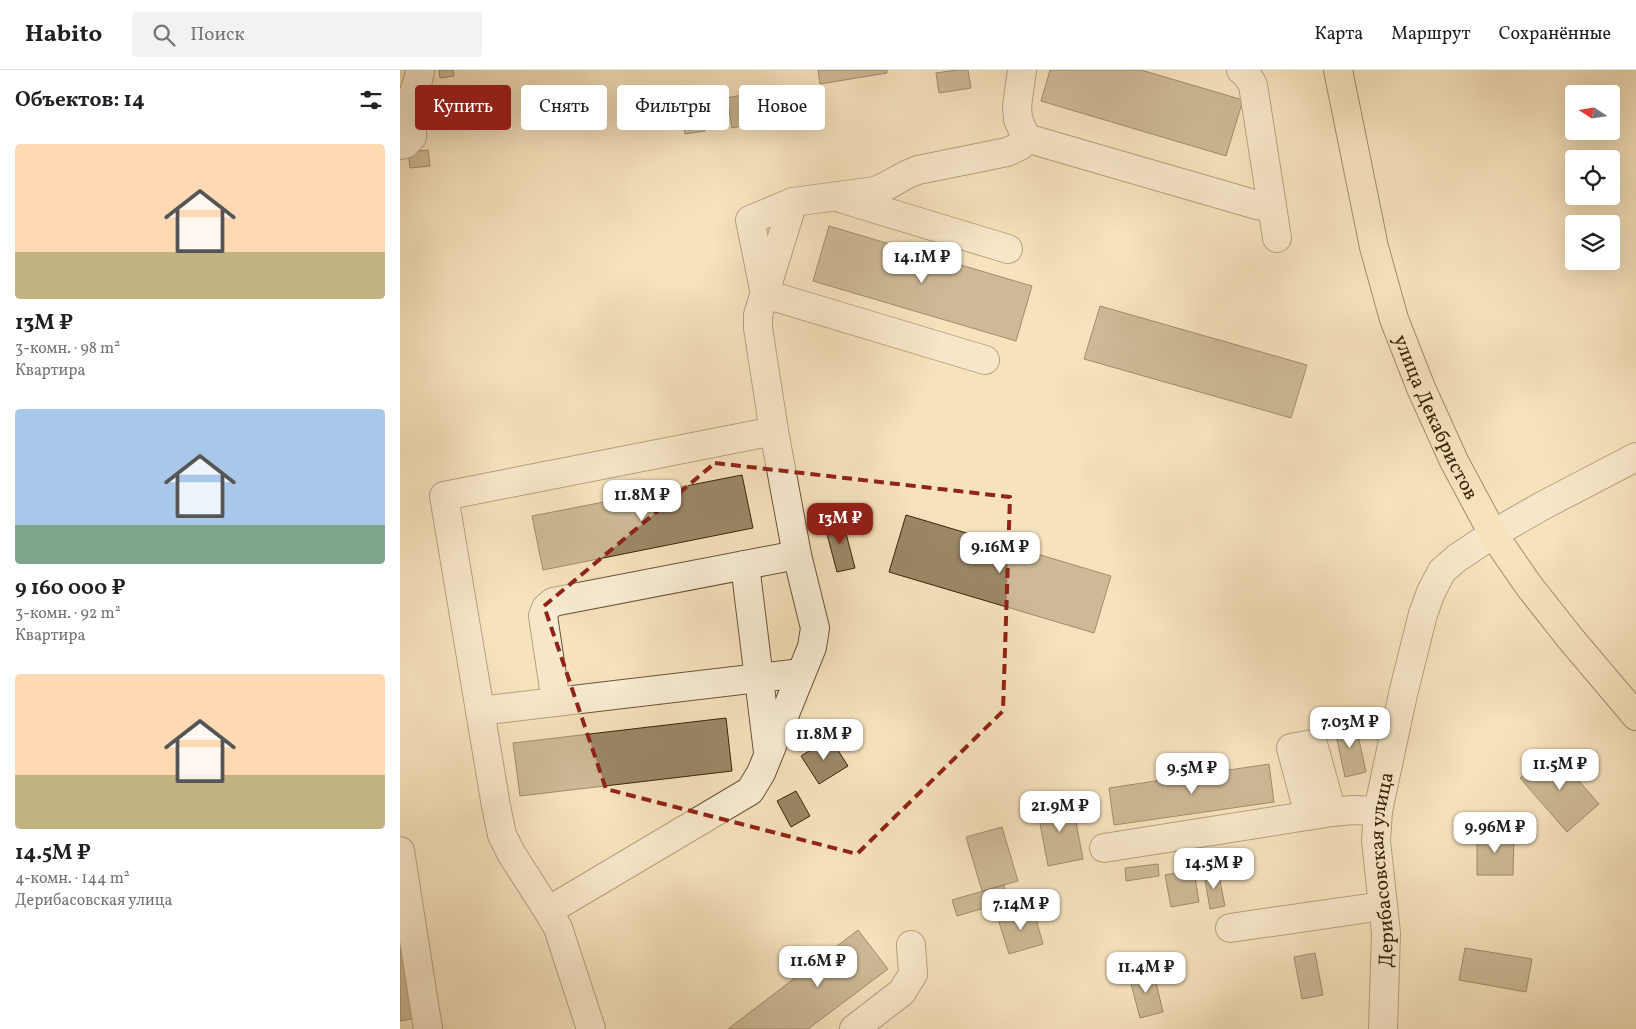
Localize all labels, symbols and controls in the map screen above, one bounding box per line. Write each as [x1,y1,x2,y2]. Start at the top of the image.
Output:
search box [132,12,482,57]
text: Habito [25,18,102,52]
icon: search [150,21,178,49]
text: Поиск [190,22,245,48]
text: Карта [1314,22,1363,47]
text: Маршрут [1391,22,1471,47]
text: Сохранённые [1499,22,1611,47]
chip: Купить [415,85,511,130]
chip: Снять [521,85,607,130]
chip: Фильтры [617,85,729,130]
chip: Новое [739,85,825,130]
north arrow [1565,85,1620,140]
map controls [1565,85,1620,270]
text: Объектов: 14 [15,86,145,115]
icon: filters [357,86,385,114]
button: locate [1565,150,1620,205]
icon: home [155,176,245,266]
button: layers [1565,215,1620,270]
pin: 14.1M ₽ [876,242,968,284]
text: 14.1M ₽ [894,247,950,269]
text: 13M ₽ [15,309,73,338]
street label: улица Декабристов [1385,331,1484,505]
text: 3-комн. · 98 m² [15,338,120,360]
text: Квартира [15,360,85,382]
icon: home [155,441,245,531]
pin: 11.8M ₽ [596,480,688,522]
text: 11.8M ₽ [614,485,670,507]
pin: 13M ₽ [805,502,875,545]
text: 13M ₽ [818,508,862,530]
pin: 9.16M ₽ [954,532,1046,574]
text: 9.16M ₽ [971,537,1029,559]
text: 9 160 000 ₽ [15,574,126,603]
text: 3-комн. · 92 m² [15,603,121,625]
text: Квартира [15,625,85,647]
icon: home [155,706,245,796]
pin: 7.03M ₽ [1304,706,1396,749]
text: 7.03M ₽ [1321,712,1379,734]
pin: 11.8M ₽ [778,718,870,761]
text: 11.8M ₽ [796,724,852,746]
pin: 11.5M ₽ [1514,748,1606,791]
pin: 9.5M ₽ [1151,752,1233,795]
text: 11.5M ₽ [1533,754,1587,776]
text: 9.5M ₽ [1167,758,1217,780]
street label: Дерибасовская улица [1364,769,1402,968]
pin: 21.9M ₽ [1014,790,1106,833]
text: 21.9M ₽ [1031,796,1089,818]
pin: 9.96M ₽ [1449,812,1541,854]
text: 9.96M ₽ [1465,817,1525,839]
text: 14.5M ₽ [15,839,91,868]
pin: 14.5M ₽ [1168,848,1260,890]
text: 14.5M ₽ [1185,853,1243,875]
text: 4-комн. · 144 m² [15,868,130,890]
pin: 7.14M ₽ [975,888,1067,931]
text: Дерибасовская улица [15,890,173,912]
text: 7.14M ₽ [993,894,1049,916]
pin: 11.6M ₽ [772,946,864,988]
text: 11.6M ₽ [790,951,846,973]
pin: 11.4M ₽ [1100,952,1192,994]
text: 11.4M ₽ [1118,957,1174,979]

